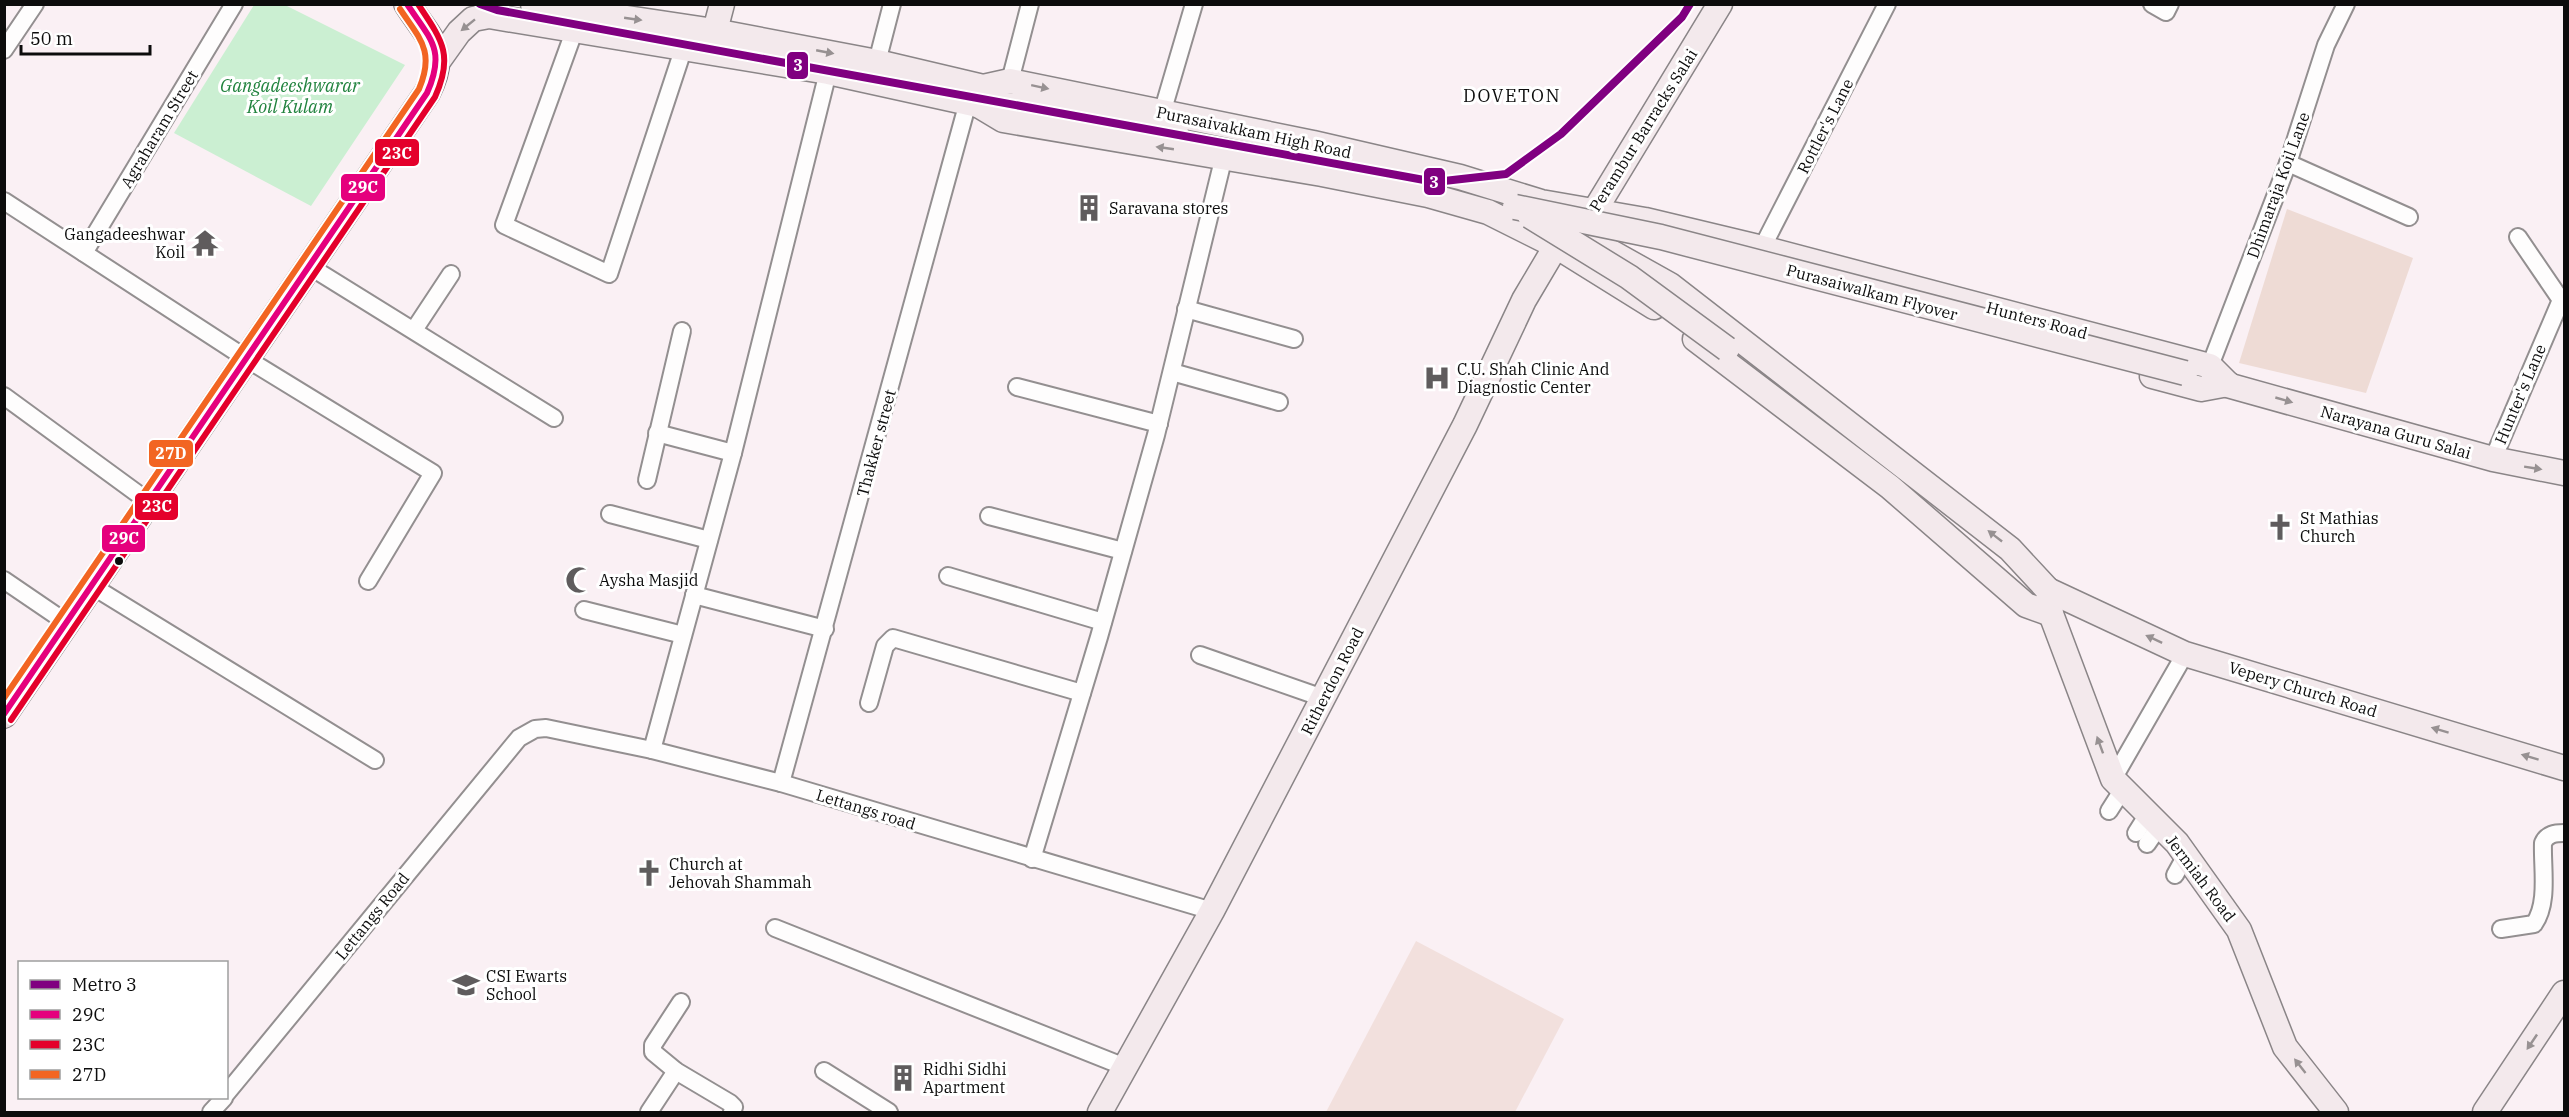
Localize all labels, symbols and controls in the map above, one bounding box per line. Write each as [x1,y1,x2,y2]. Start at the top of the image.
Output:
one-way arrow [623,14,642,23]
scale bar [21,18,150,56]
one-way arrow [460,18,476,31]
text: 50 m [30,27,73,50]
street label: Perambur Barracks Salai [1585,45,1701,215]
one-way arrow [815,48,834,57]
line badge: 3 [786,51,809,80]
text: 3 [793,55,803,75]
street label: Agraharam Street [116,66,202,192]
water label: Gangadeeshwarar Koil Kulam [220,74,361,118]
street label: Rottler's Lane [1793,75,1857,177]
one-way arrow [1031,83,1049,93]
district label: DOVETON [1463,84,1561,107]
street label: Purasaivakkam High Road [1155,102,1354,163]
street label: Dhimaraja Koil Lane [2242,109,2314,261]
line badge: 23C [374,138,420,167]
text: 23C [382,143,412,163]
one-way arrow [1155,143,1174,152]
line badge: 3 [1423,167,1446,196]
text: 3 [1429,172,1439,192]
line badge: 29C [340,173,386,202]
text: 29C [348,177,378,197]
building icon: Saravana stores [1074,193,1104,223]
place label: Saravana stores [1109,198,1228,218]
place label: Gangadeeshwar Koil [64,224,185,262]
temple icon: Gangadeeshwar Koil [190,228,220,258]
street label: Purasaiwalkam Flyover [1784,260,1960,324]
street label: Hunters Road [1984,297,2090,343]
street label: Hunter's Lane [2490,341,2550,447]
place label: C.U. Shah Clinic And Diagnostic Center [1457,359,1610,397]
hospital icon: C.U. Shah Clinic And Diagnostic Center [1422,363,1452,393]
street label: Thakker street [852,387,900,499]
one-way arrow [2276,396,2294,405]
street label: Narayana Guru Salai [2318,401,2474,463]
line badge: 27D [148,439,194,468]
text: 27D [155,443,187,463]
one-way arrow [2524,464,2543,473]
line badge: 23C [134,492,179,521]
text: 23C [142,496,172,516]
place label: St Mathias Church [2300,508,2379,546]
church icon: St Mathias Church [2265,512,2295,542]
line badge: 29C [101,524,146,553]
text: 29C [109,528,139,548]
one-way arrow [1987,531,2002,543]
unlabelled marker [113,555,125,567]
mosque icon: Aysha Masjid [564,565,594,595]
place label: Aysha Masjid [599,570,699,590]
street label: Ritherdon Road [1296,624,1368,738]
one-way arrow [2146,635,2163,644]
street label: Vepery Church Road [2226,657,2380,721]
one-way arrow [2431,725,2449,734]
one-way arrow [2095,736,2105,754]
one-way arrow [2521,752,2539,761]
street label: Lettangs road [814,784,918,834]
street label: Jermiah Road [2162,831,2240,926]
place label: Church at Jehovah Shammah [669,854,812,892]
church icon: Church at Jehovah Shammah [634,858,664,888]
street label: Lettangs Road [331,868,413,964]
legend [18,961,228,1099]
place label: CSI Ewarts School [486,966,567,1004]
school or university icon: CSI Ewarts School [451,970,481,1000]
text: Metro 3 [72,973,137,996]
text: 29C [72,1003,105,1026]
text: 23C [72,1033,105,1056]
one-way arrow [2527,1034,2538,1050]
place label: Ridhi Sidhi Apartment [923,1059,1006,1097]
one-way arrow [2295,1059,2307,1074]
text: 27D [72,1063,106,1086]
building icon: Ridhi Sidhi Apartment [888,1063,918,1093]

